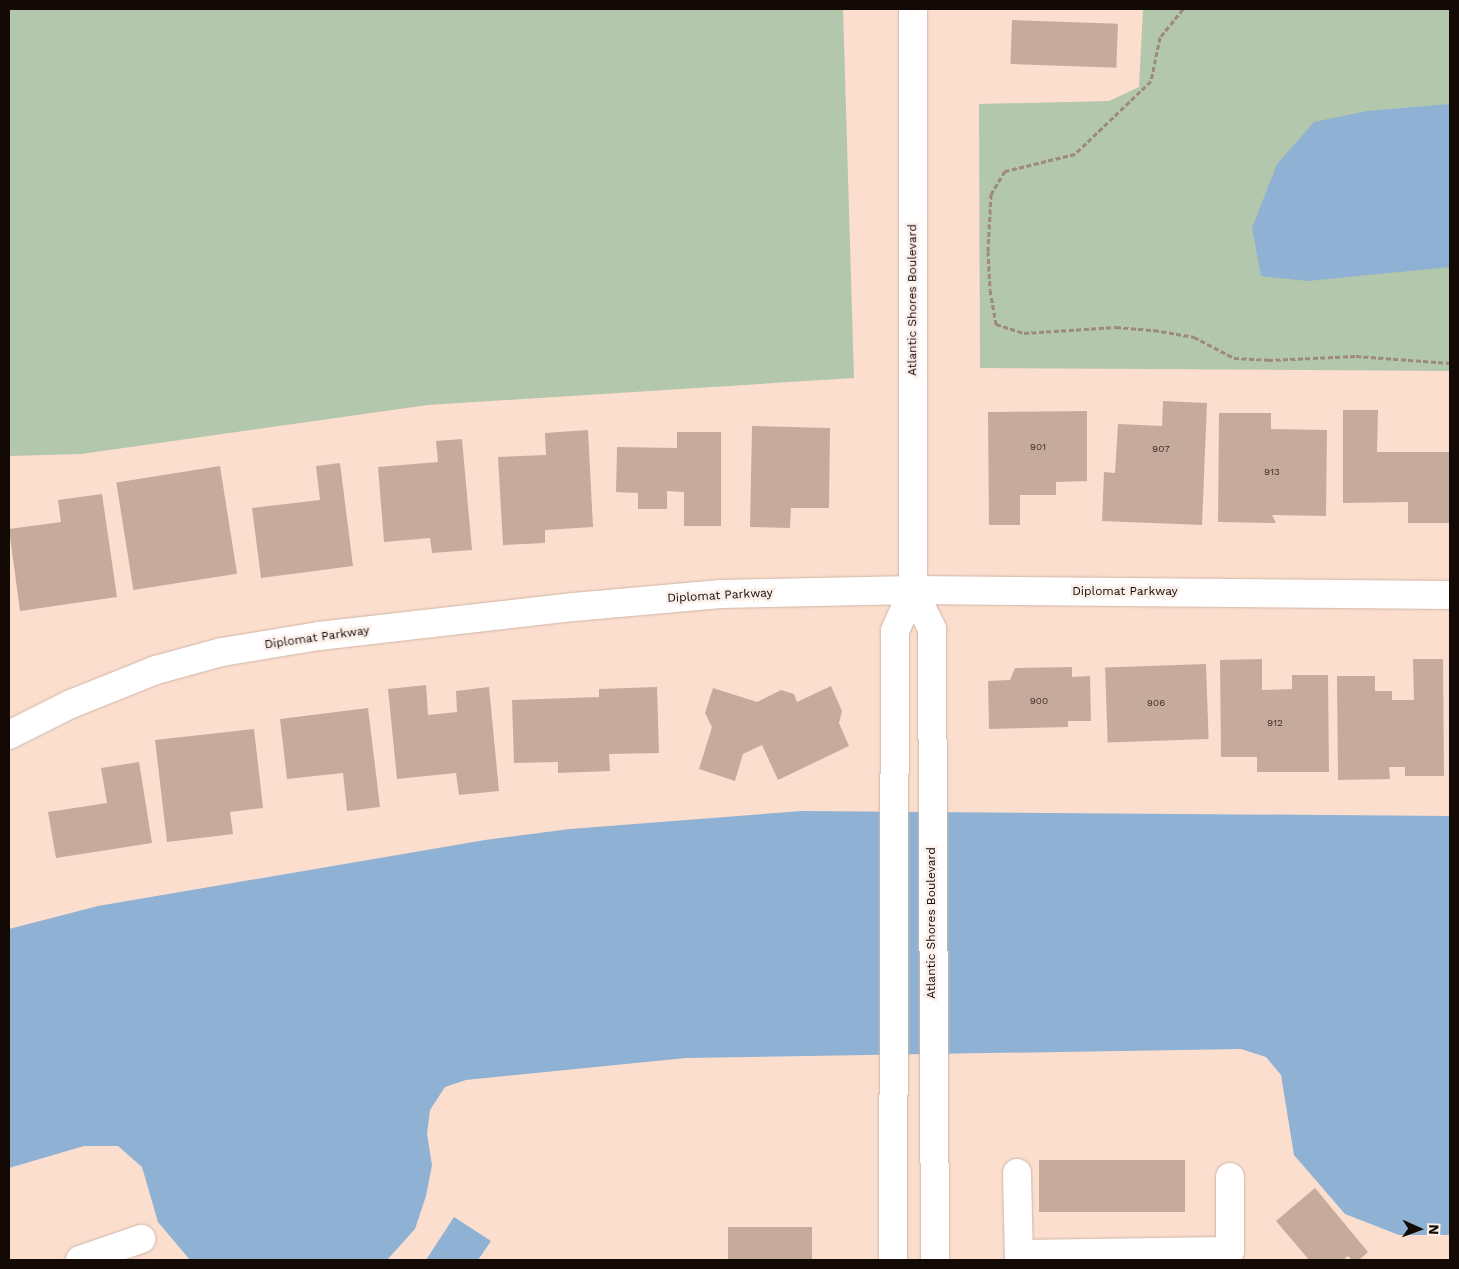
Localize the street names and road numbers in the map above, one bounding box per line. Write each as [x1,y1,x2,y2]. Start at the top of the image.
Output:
street label: Atlantic Shores Boulevard [906,224,920,376]
street label: Diplomat Parkway [1072,585,1178,599]
street label: Diplomat Parkway [667,586,773,606]
street label: Diplomat Parkway [264,624,370,652]
street label: Atlantic Shores Boulevard [925,847,939,999]

